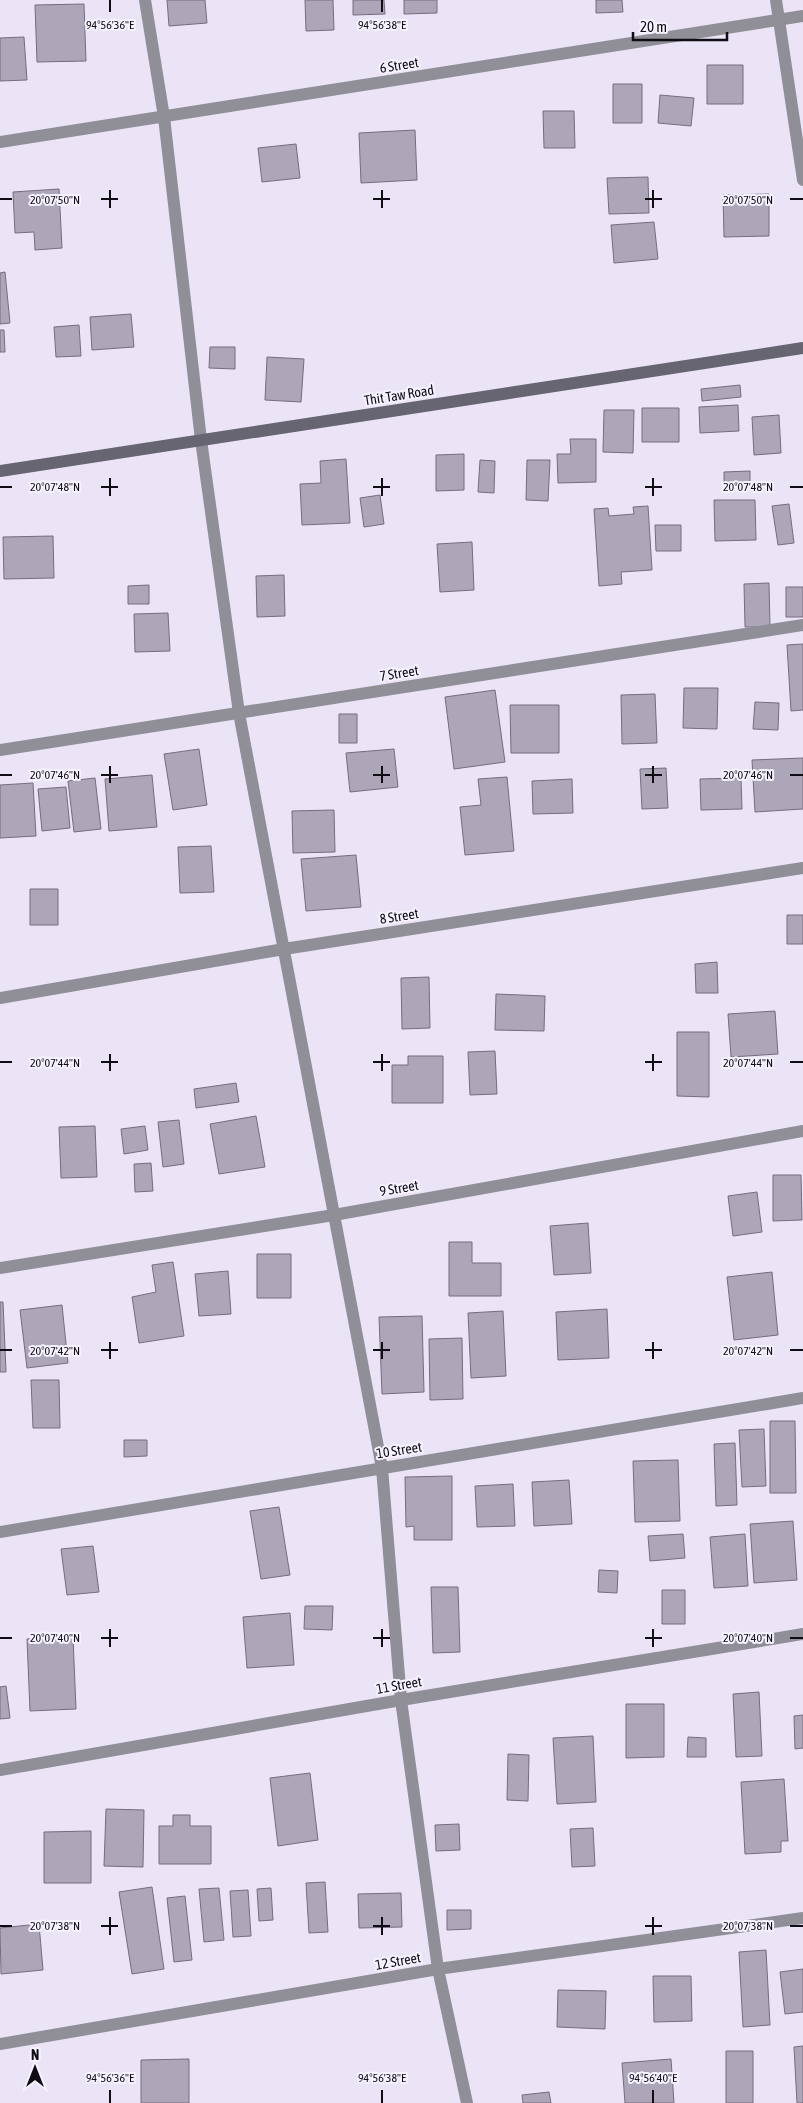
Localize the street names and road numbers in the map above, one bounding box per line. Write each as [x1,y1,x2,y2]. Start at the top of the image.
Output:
street label: 6 Street [378,54,420,76]
street label: Thit Taw Road [363,382,435,408]
street label: 7 Street [378,662,420,684]
street label: 8 Street [378,905,420,927]
street label: 9 Street [378,1177,420,1199]
street label: 10 Street [375,1439,423,1461]
street label: 11 Street [375,1673,423,1697]
street label: 12 Street [374,1949,422,1973]

